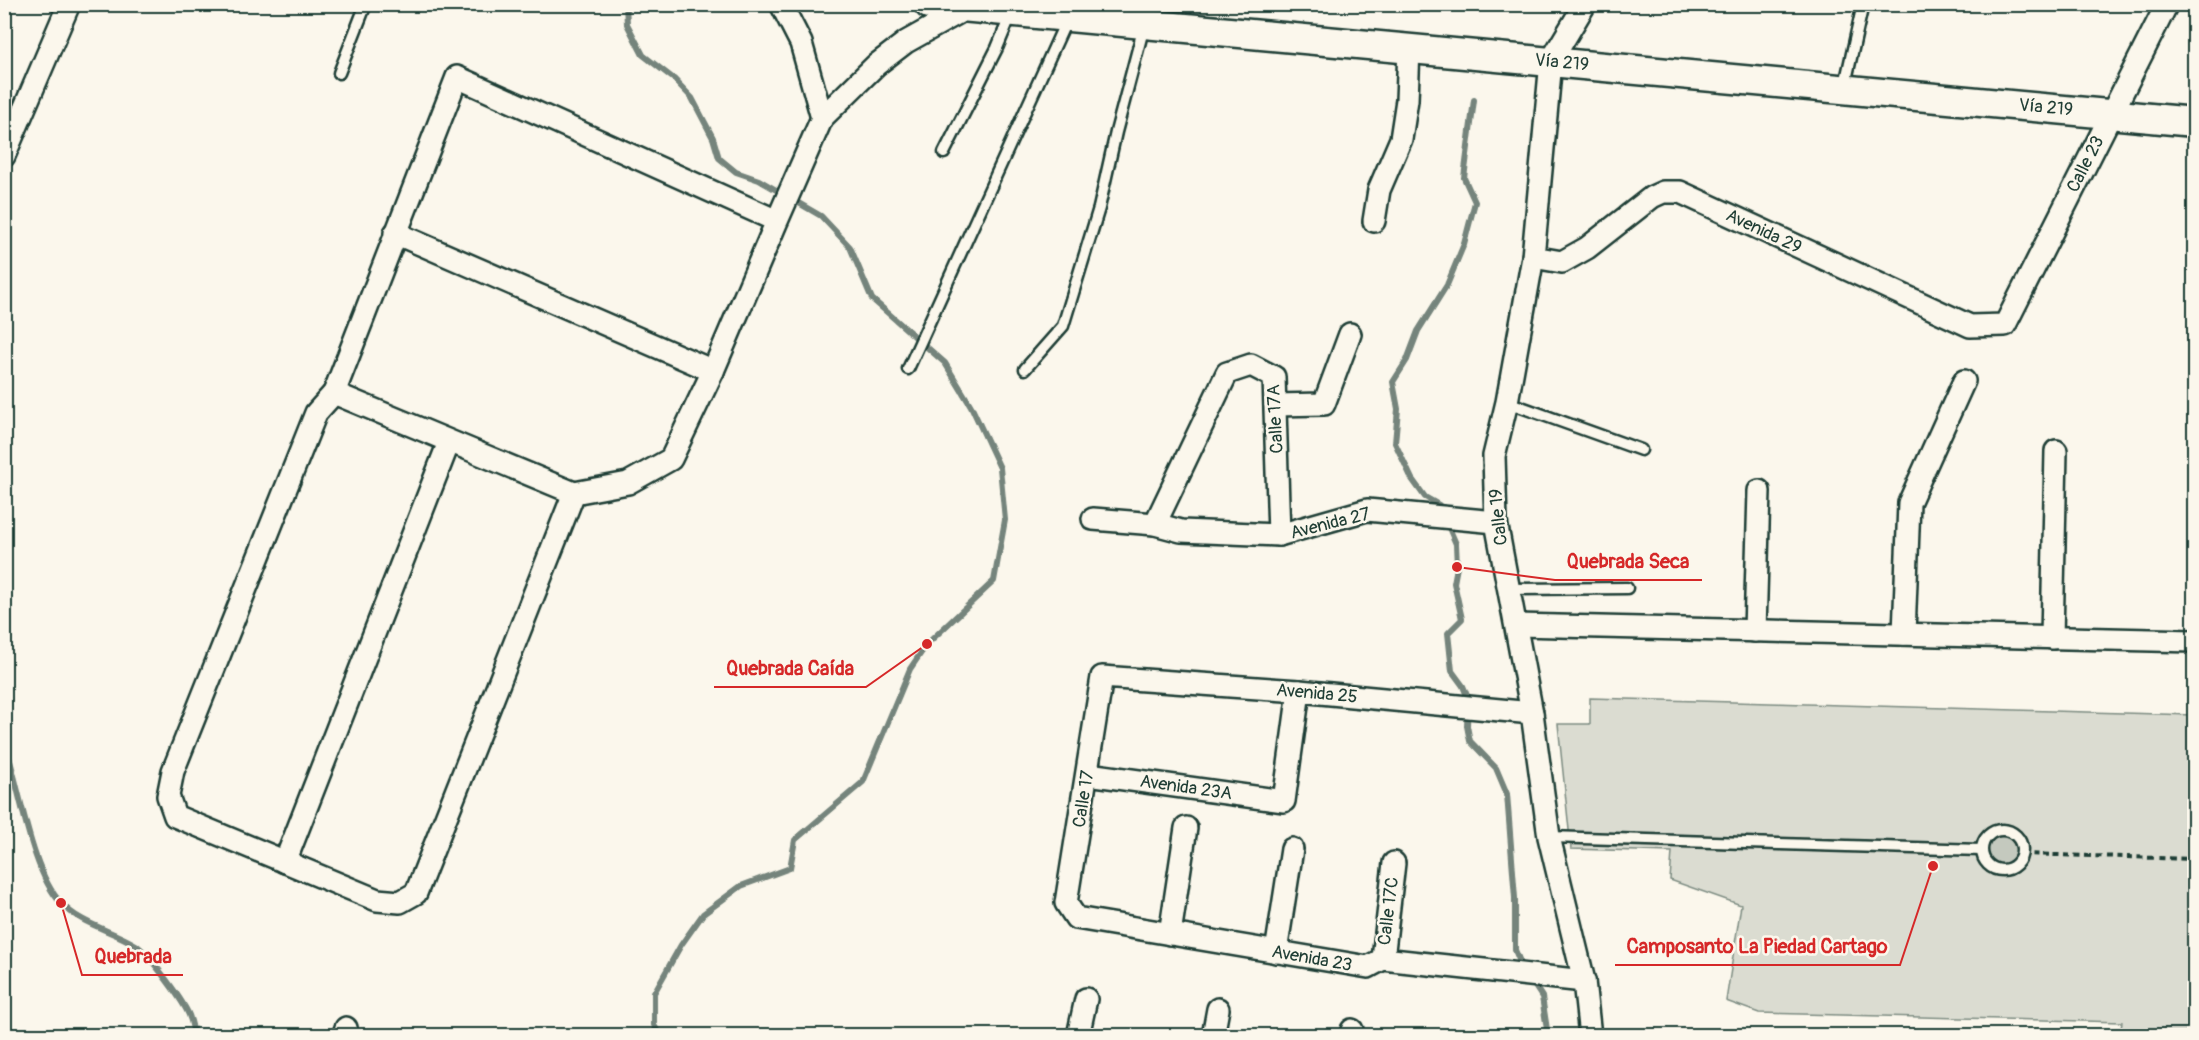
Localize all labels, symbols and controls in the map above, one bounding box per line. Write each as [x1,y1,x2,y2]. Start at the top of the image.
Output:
street label: Vía 219 [1534,49,1590,76]
street label: Vía 219 [2018,94,2074,121]
street label: Calle 23 [2061,132,2109,196]
street label: Avenida 29 [1722,204,1805,259]
street label: Calle 17A [1262,384,1289,454]
street label: Calle 19 [1484,487,1513,547]
street label: Avenida 27 [1288,502,1373,544]
callout: Quebrada Seca [1555,542,1702,580]
text: Quebrada Seca [1567,549,1689,574]
callout: Quebrada Caída [714,649,866,687]
text: Quebrada Caída [726,656,854,681]
street label: Avenida 25 [1275,678,1359,709]
street label: Calle 17 [1068,768,1099,829]
street label: Avenida 23A [1138,770,1234,805]
street label: Calle 17C [1373,876,1404,946]
callout: Camposanto La Piedad Cartago [1615,927,1900,965]
text: Camposanto La Piedad Cartago [1626,934,1888,959]
callout: Quebrada [82,937,183,975]
street label: Avenida 23 [1270,940,1354,977]
text: Quebrada [94,944,172,969]

